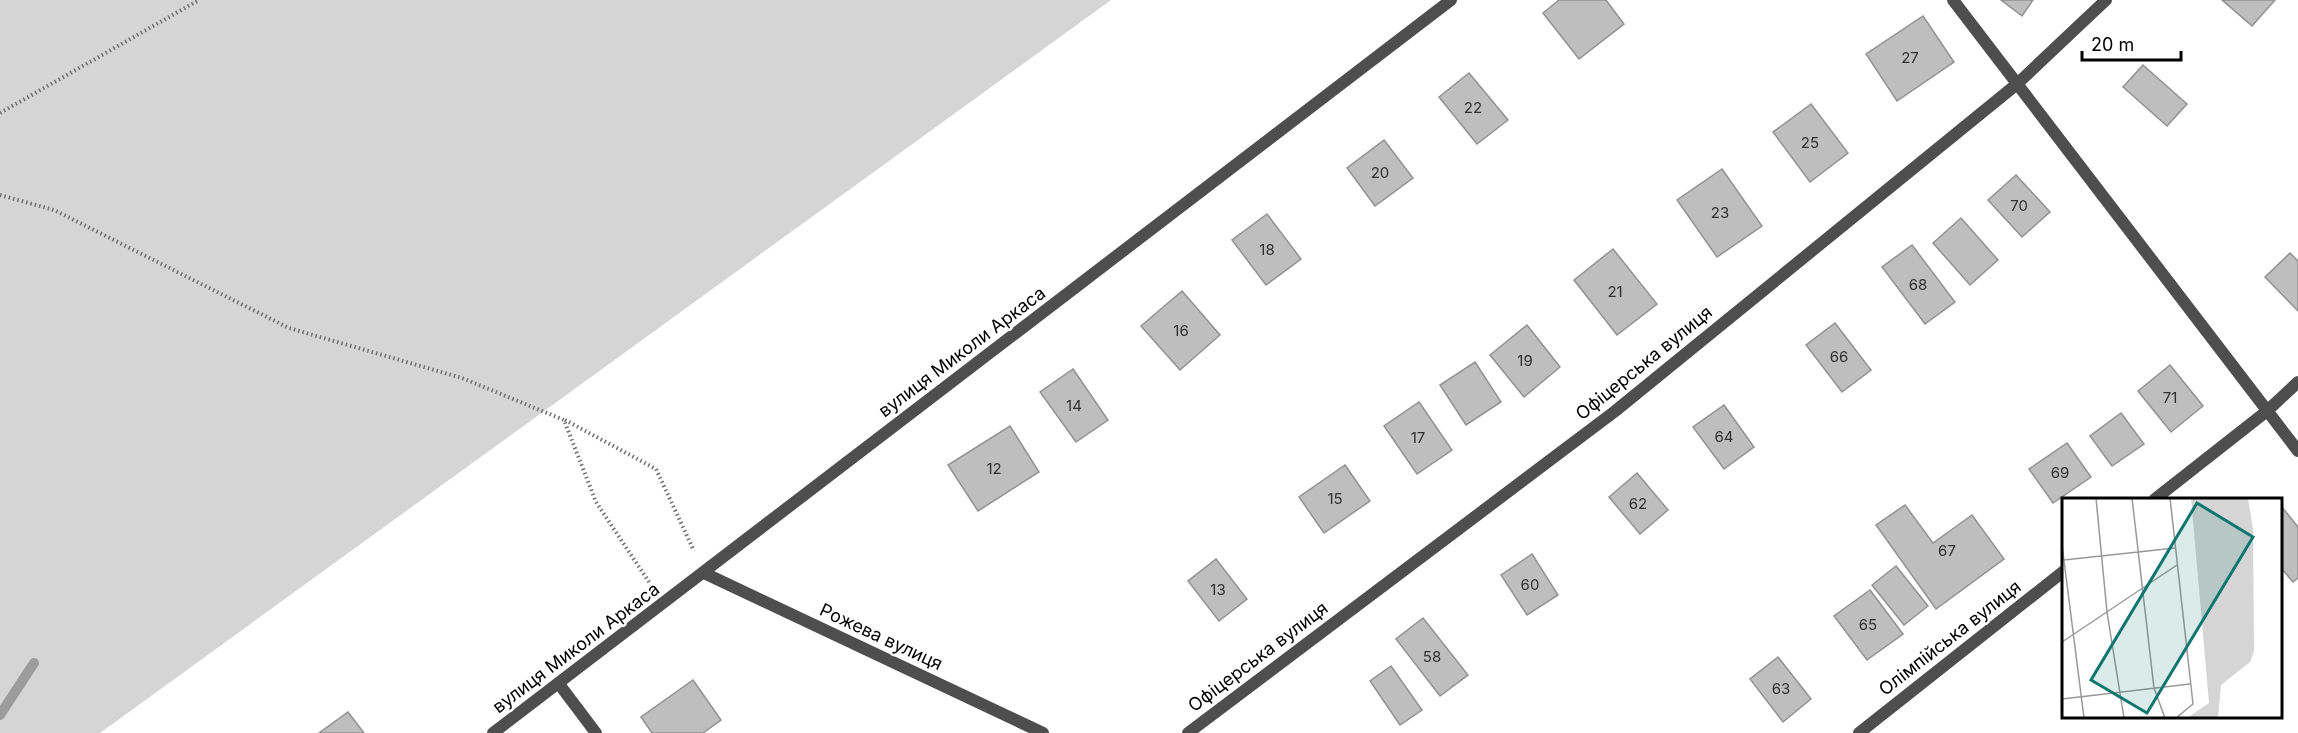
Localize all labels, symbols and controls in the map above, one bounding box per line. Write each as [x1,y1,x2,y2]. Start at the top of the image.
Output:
scale bar [2082,24,2181,62]
text: 20 m [2091,34,2134,55]
house number: 27 [1901,48,1919,67]
house number: 22 [1464,98,1482,117]
house number: 25 [1801,133,1819,152]
house number: 20 [1371,163,1389,182]
house number: 70 [2010,196,2028,215]
house number: 23 [1711,203,1729,222]
house number: 18 [1259,240,1275,259]
house number: 68 [1909,275,1927,294]
street label: вулиця Миколи Аркаса [874,282,1049,421]
house number: 21 [1607,282,1623,301]
street label: Офіцерська вулиця [1571,301,1716,424]
house number: 16 [1173,321,1189,340]
house number: 66 [1830,347,1848,366]
house number: 19 [1517,351,1533,370]
house number: 71 [2163,388,2177,407]
house number: 14 [1066,396,1082,415]
house number: 64 [1715,427,1734,446]
house number: 17 [1411,428,1425,447]
house number: 12 [986,459,1002,478]
house number: 69 [2051,463,2069,482]
house number: 15 [1327,489,1343,508]
house number: 62 [1629,494,1647,513]
inset map [2062,498,2283,718]
house number: 67 [1938,541,1956,560]
house number: 60 [1521,575,1539,594]
street label: Олімпійська вулиця [1875,576,2025,700]
street label: вулиця Миколи Аркаса [488,578,663,717]
house number: 13 [1210,580,1226,599]
street label: Офіцерська вулиця [1184,597,1332,716]
street label: Рожева вулиця [817,599,946,674]
house number: 65 [1859,615,1877,634]
house number: 58 [1423,647,1441,666]
house number: 63 [1772,679,1790,698]

